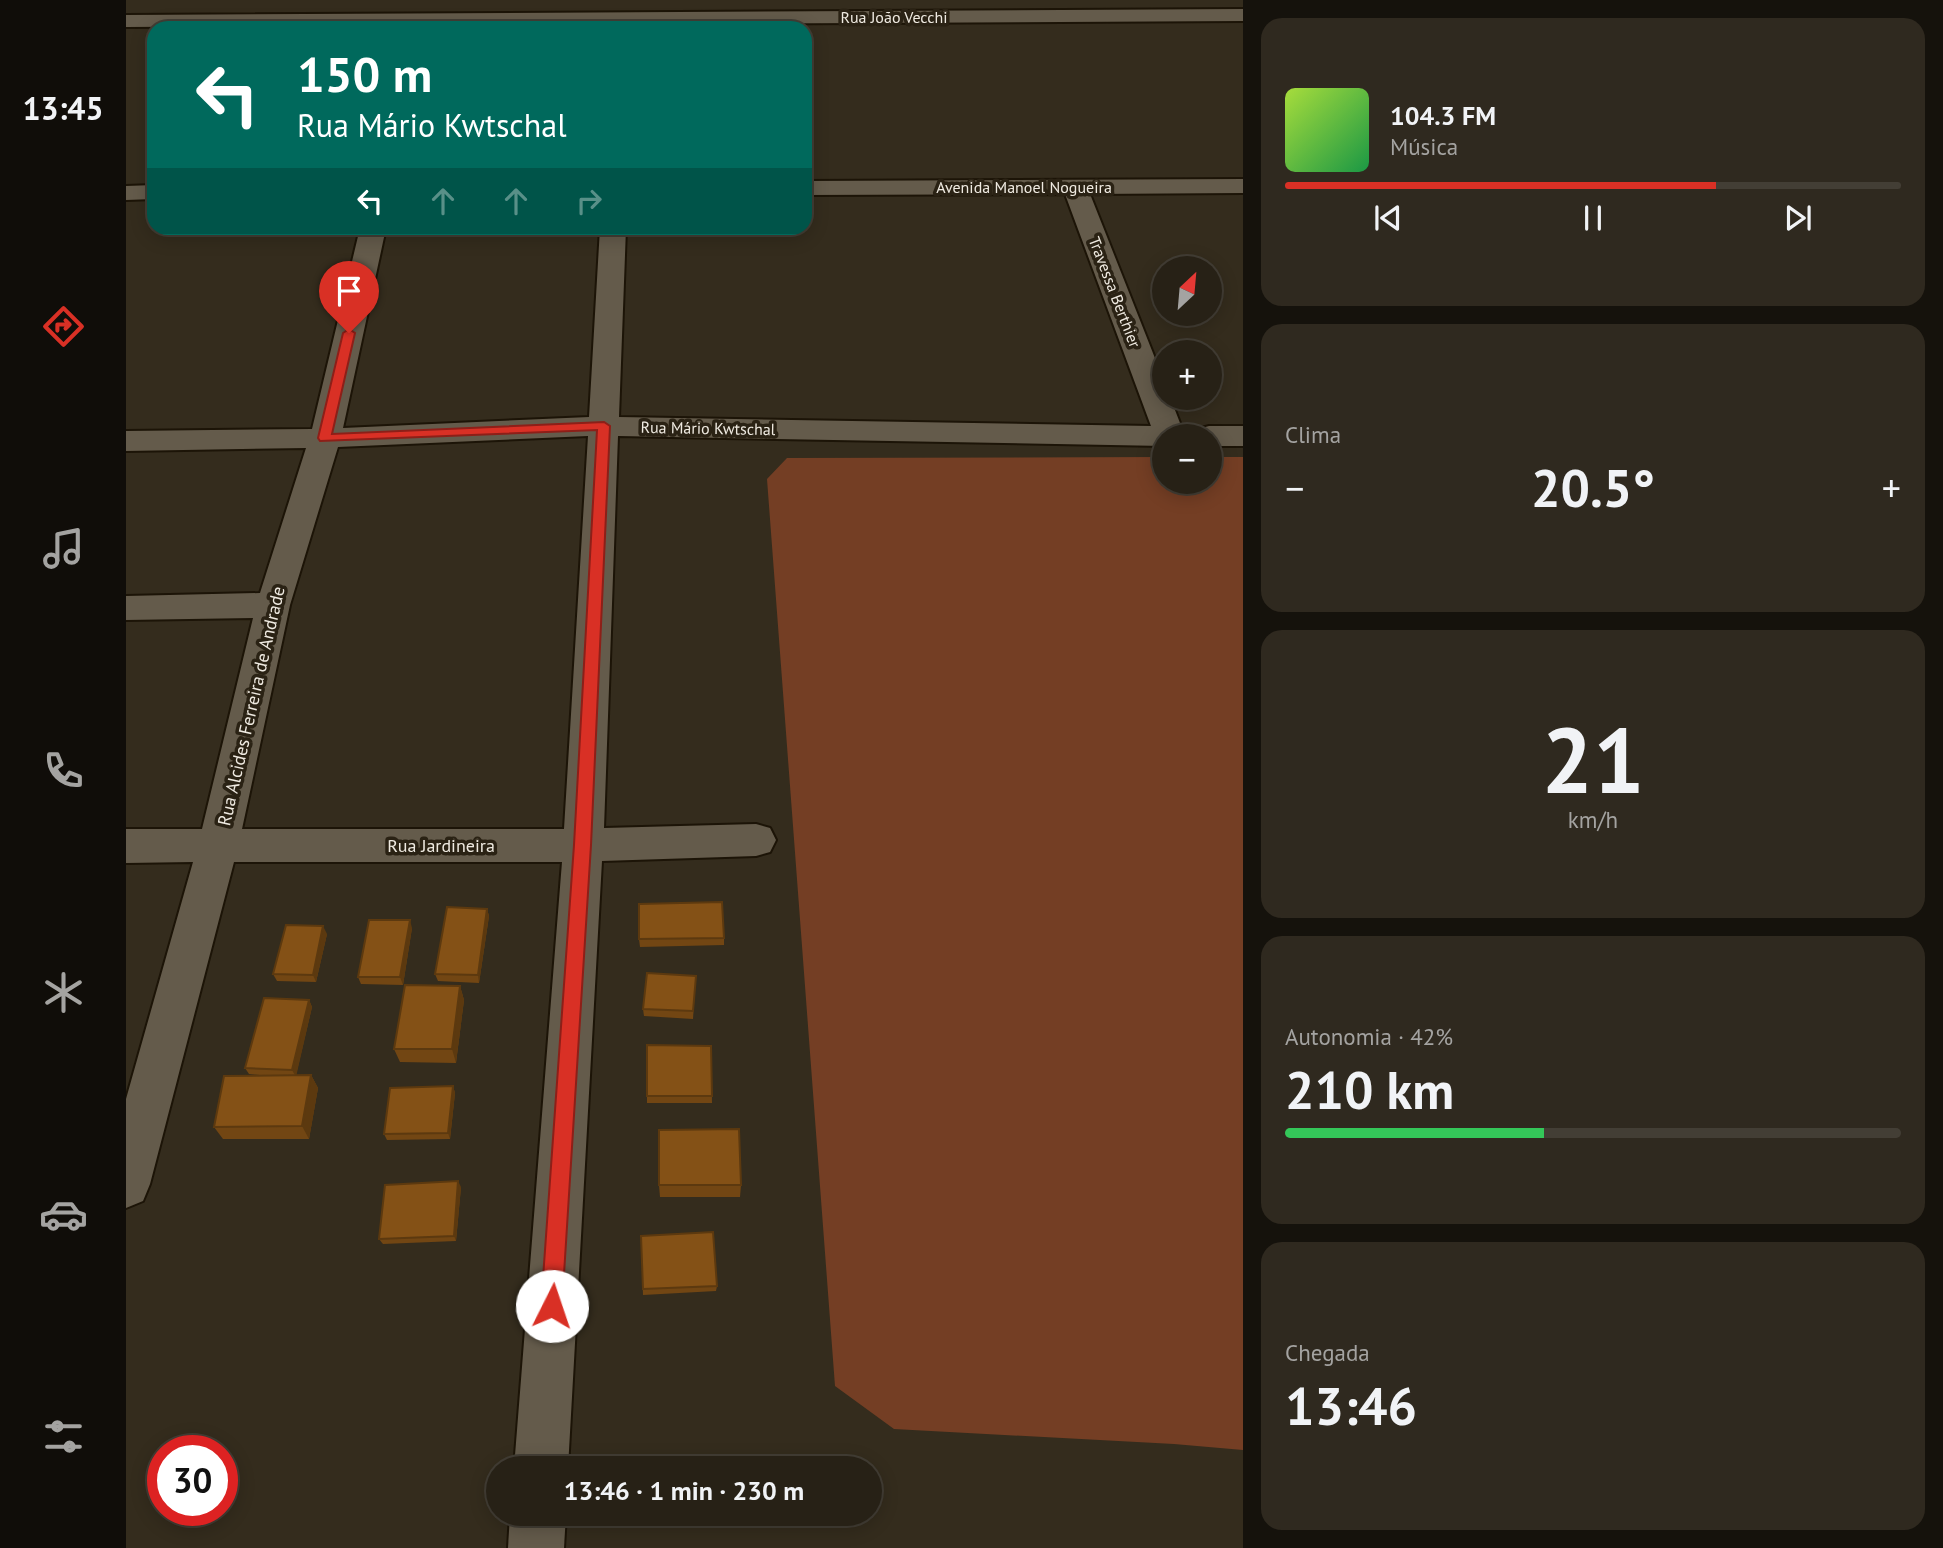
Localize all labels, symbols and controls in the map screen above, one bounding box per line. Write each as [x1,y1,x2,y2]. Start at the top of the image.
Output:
street label: Rua João Vecchi [841,7,947,27]
text: 150 m [297,42,432,106]
icon: left [182,49,273,140]
text: 13:45 [22,87,104,129]
text: 104.3 FM [1390,99,1496,132]
text: Rua Mário Kwtschal [297,104,567,146]
text: Música [1390,132,1458,161]
street label: Avenida Manoel Nogueira [936,177,1112,197]
icon: left [351,182,389,220]
icon: ahead [424,182,462,220]
icon: ahead [497,182,535,220]
icon: right [570,182,608,220]
icon: previous [1369,199,1407,237]
icon: pause [1574,199,1612,237]
icon: next [1779,199,1817,237]
street label: Travessa Berthier [1085,234,1146,351]
north arrow [1152,256,1222,326]
map controls [1152,256,1222,494]
pin [319,261,379,333]
icon: arrive [330,272,368,310]
icon: directions [39,302,88,351]
button: + [1152,340,1222,410]
street label: Rua Mário Kwtschal [640,417,776,439]
text: Clima [1285,420,1341,449]
button: − [1152,424,1222,494]
text: 20.5° [1531,454,1655,521]
text: − [1285,463,1304,512]
text: + [1882,463,1901,512]
icon: music [39,524,88,573]
street label: Rua Alcides Ferreira de Andrade [212,584,290,828]
text: 21 [1541,700,1645,818]
icon: phone [39,746,88,795]
text: km/h [1568,805,1618,834]
street label: Rua Jardineira [387,834,495,857]
icon: climate [39,968,88,1017]
text: Autonomia · 42% [1285,1022,1453,1051]
text: 210 km [1285,1056,1454,1123]
icon: car [39,1190,88,1239]
position arrow [515,1269,589,1343]
text: Chegada [1285,1338,1370,1367]
text: 13:46 [1285,1372,1417,1439]
icon: filters [39,1412,88,1461]
speed limit sign: 30 [147,1435,238,1526]
text: 13:46 · 1 min · 230 m [564,1474,804,1507]

